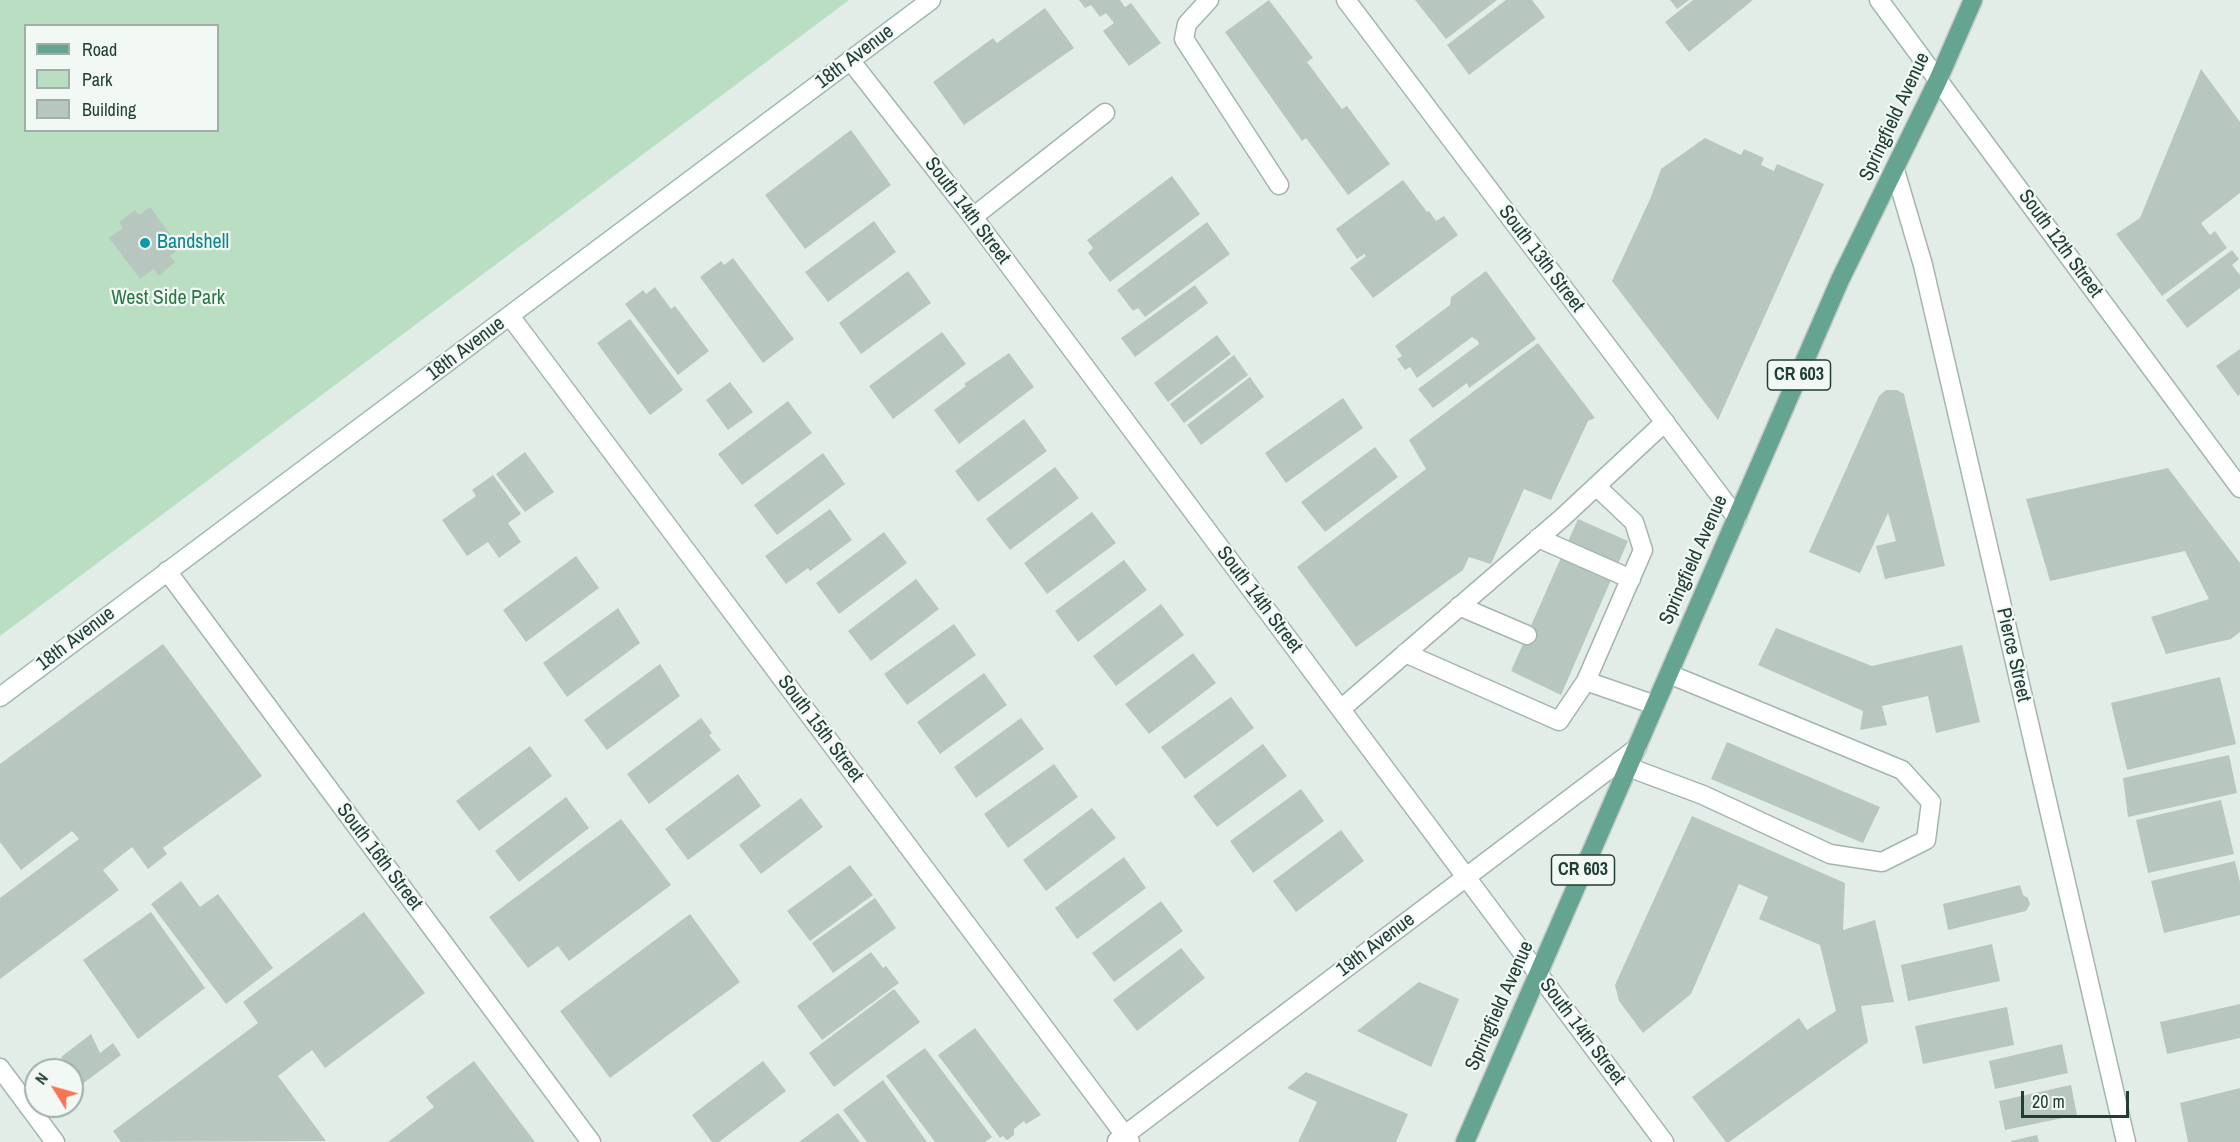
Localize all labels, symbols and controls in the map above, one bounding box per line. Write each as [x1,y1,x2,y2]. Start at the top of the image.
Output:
street label: 18th Avenue [811,20,899,94]
legend [24,24,219,132]
text: Road [82,37,117,62]
street label: Springfield Avenue [1855,49,1935,185]
text: Park [82,67,112,92]
text: Building [82,97,136,122]
street label: South 14th Street [919,153,1015,269]
street label: South 12th Street [2013,185,2107,303]
street label: South 13th Street [1493,201,1589,317]
place label: Bandshell [157,231,229,255]
marker: Bandshell [138,236,152,250]
park label: West Side Park [111,287,225,311]
street label: 18th Avenue [422,312,510,386]
road number: CR 603 [1768,360,1830,390]
street label: Springfield Avenue [1655,492,1733,628]
street label: South 14th Street [1211,542,1307,658]
street label: 18th Avenue [32,602,120,676]
street label: Pierce Street [1991,606,2035,704]
street label: South 15th Street [772,671,868,787]
street label: South 16th Street [331,799,427,915]
road number: CR 603 [1552,855,1614,885]
street label: 19th Avenue [1332,908,1420,982]
street label: Springfield Avenue [1461,938,1539,1074]
street label: South 14th Street [1534,974,1630,1090]
north arrow [24,1058,84,1118]
text: N [30,1068,53,1089]
scale bar [2024,1079,2132,1117]
text: 20 m [2032,1089,2065,1114]

